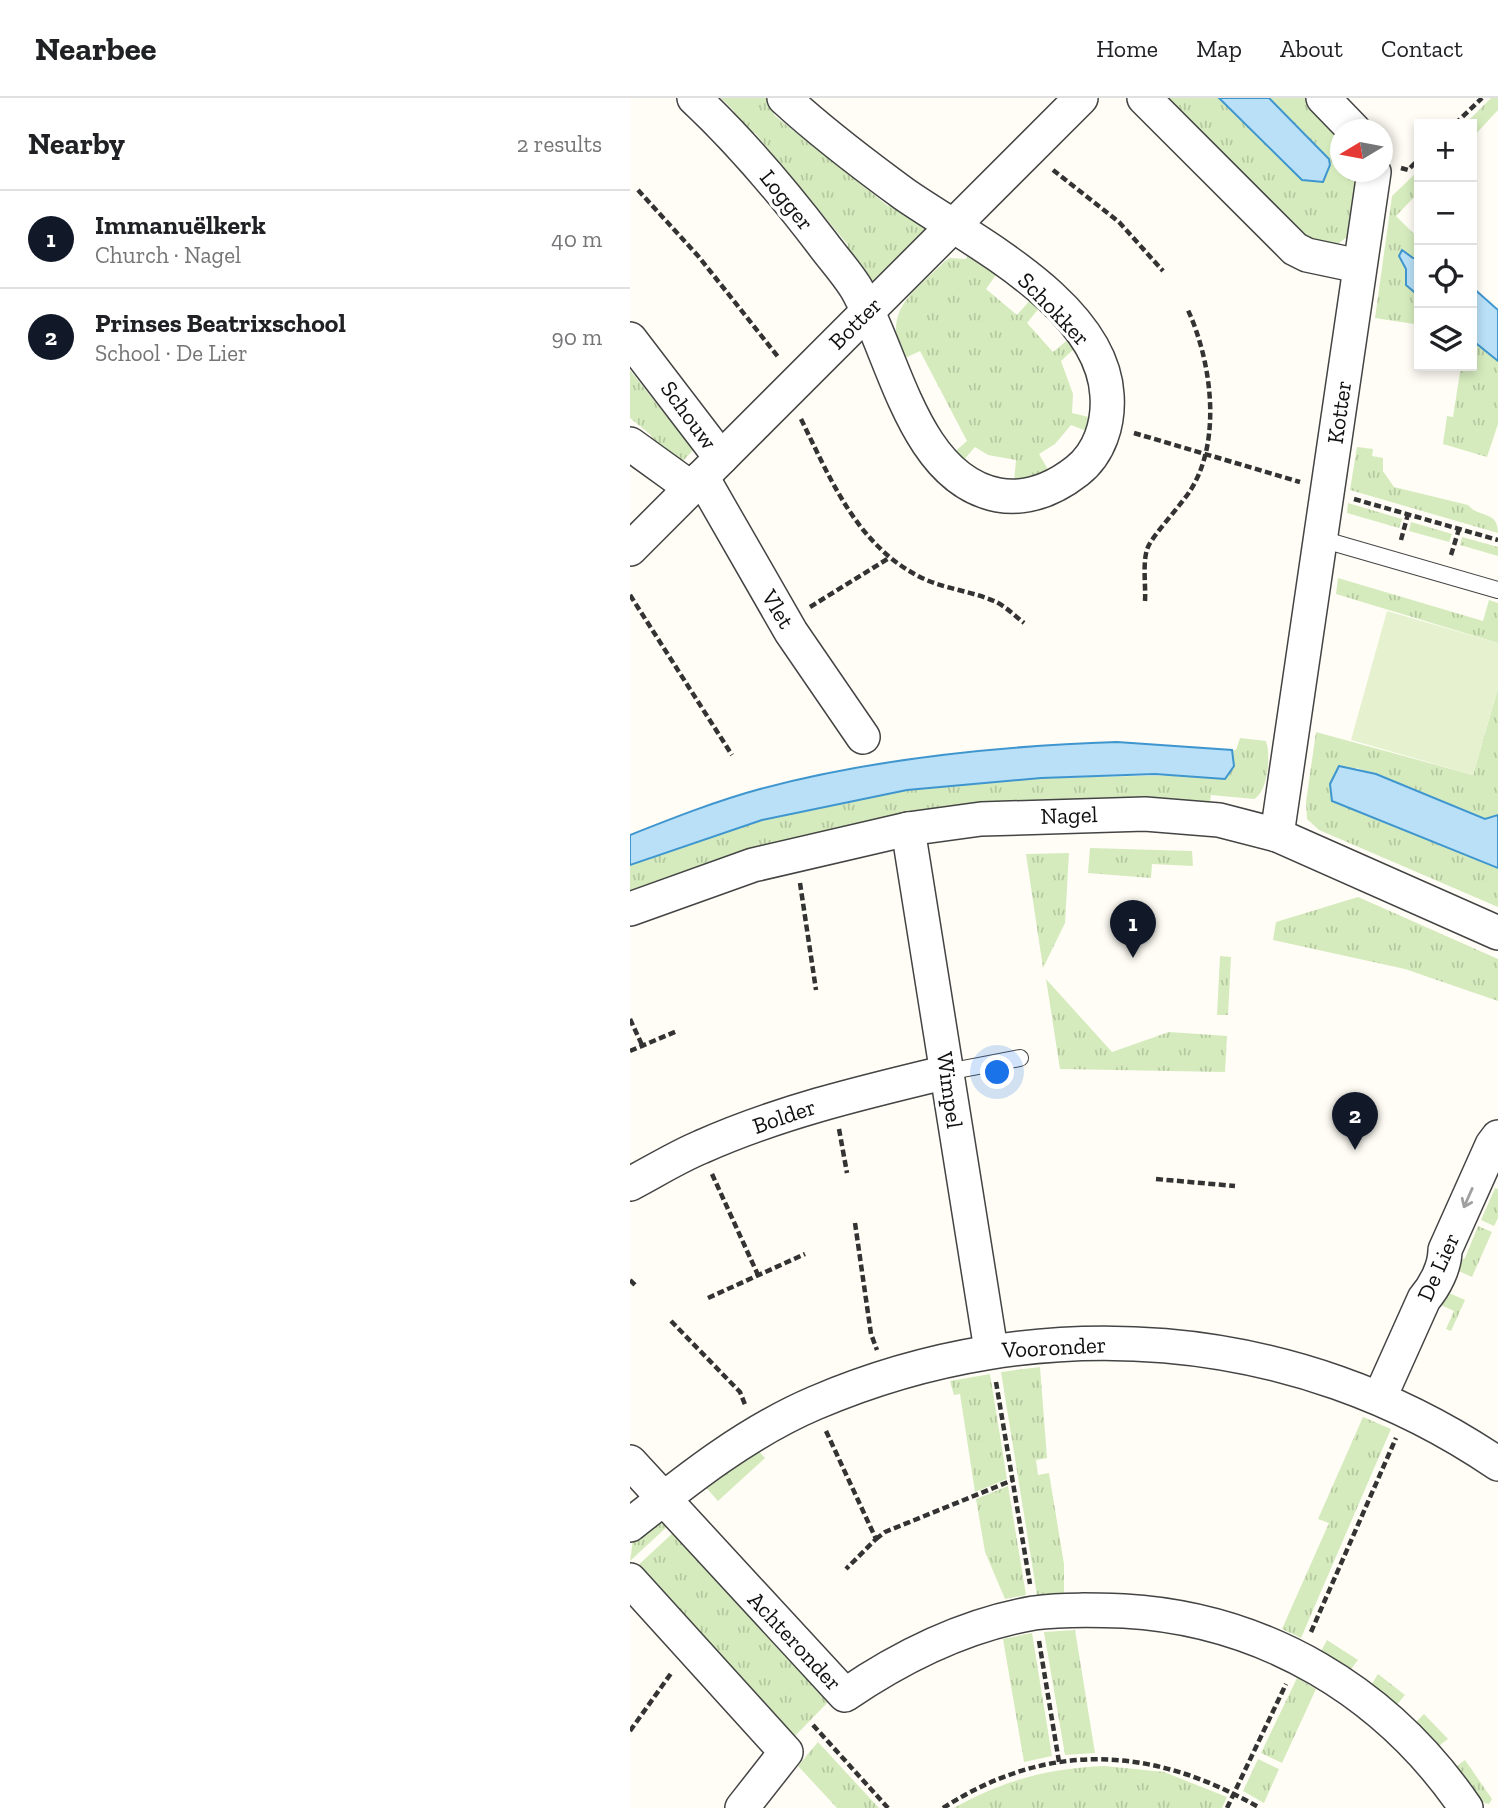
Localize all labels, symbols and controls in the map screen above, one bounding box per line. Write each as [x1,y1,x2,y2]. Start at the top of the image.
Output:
text: Nearbee [35,29,157,68]
text: Home [1096,34,1158,63]
text: Map [1196,34,1242,63]
text: About [1280,34,1343,63]
text: Contact [1381,34,1463,63]
north arrow [1330,119,1393,182]
map controls [1414,119,1477,371]
button: + [1414,119,1477,182]
text: Nearby [28,126,125,162]
text: 2 results [517,130,602,158]
street label: Logger [754,164,820,236]
button: − [1414,182,1477,245]
text: Immanuëlkerk [95,209,266,241]
text: 1 [46,225,56,253]
text: 40 m [551,225,602,253]
text: Church · Nagel [95,241,241,269]
button: locate [1414,245,1477,308]
street label: Schokker [1012,266,1096,352]
street label: Botter [823,291,887,355]
text: Prinses Beatrixschool [95,307,346,339]
button: layers [1414,308,1477,371]
text: 2 [45,323,57,351]
text: 90 m [551,323,602,351]
text: School · De Lier [95,339,248,367]
street label: Schouw [655,375,723,455]
street label: Kotter [1321,379,1357,445]
street label: Vlet [755,584,801,634]
street label: Nagel [1040,800,1098,830]
pin: 1 [1110,900,1156,958]
street label: Wimpel [931,1050,969,1130]
your location [980,1055,1014,1089]
street label: Bolder [749,1092,819,1140]
pin: 2 [1332,1092,1378,1150]
one-way arrow [1461,1187,1474,1209]
street label: De Lier [1411,1229,1465,1305]
street label: Vooronder [1000,1330,1107,1364]
street label: Achteronder [742,1586,848,1696]

